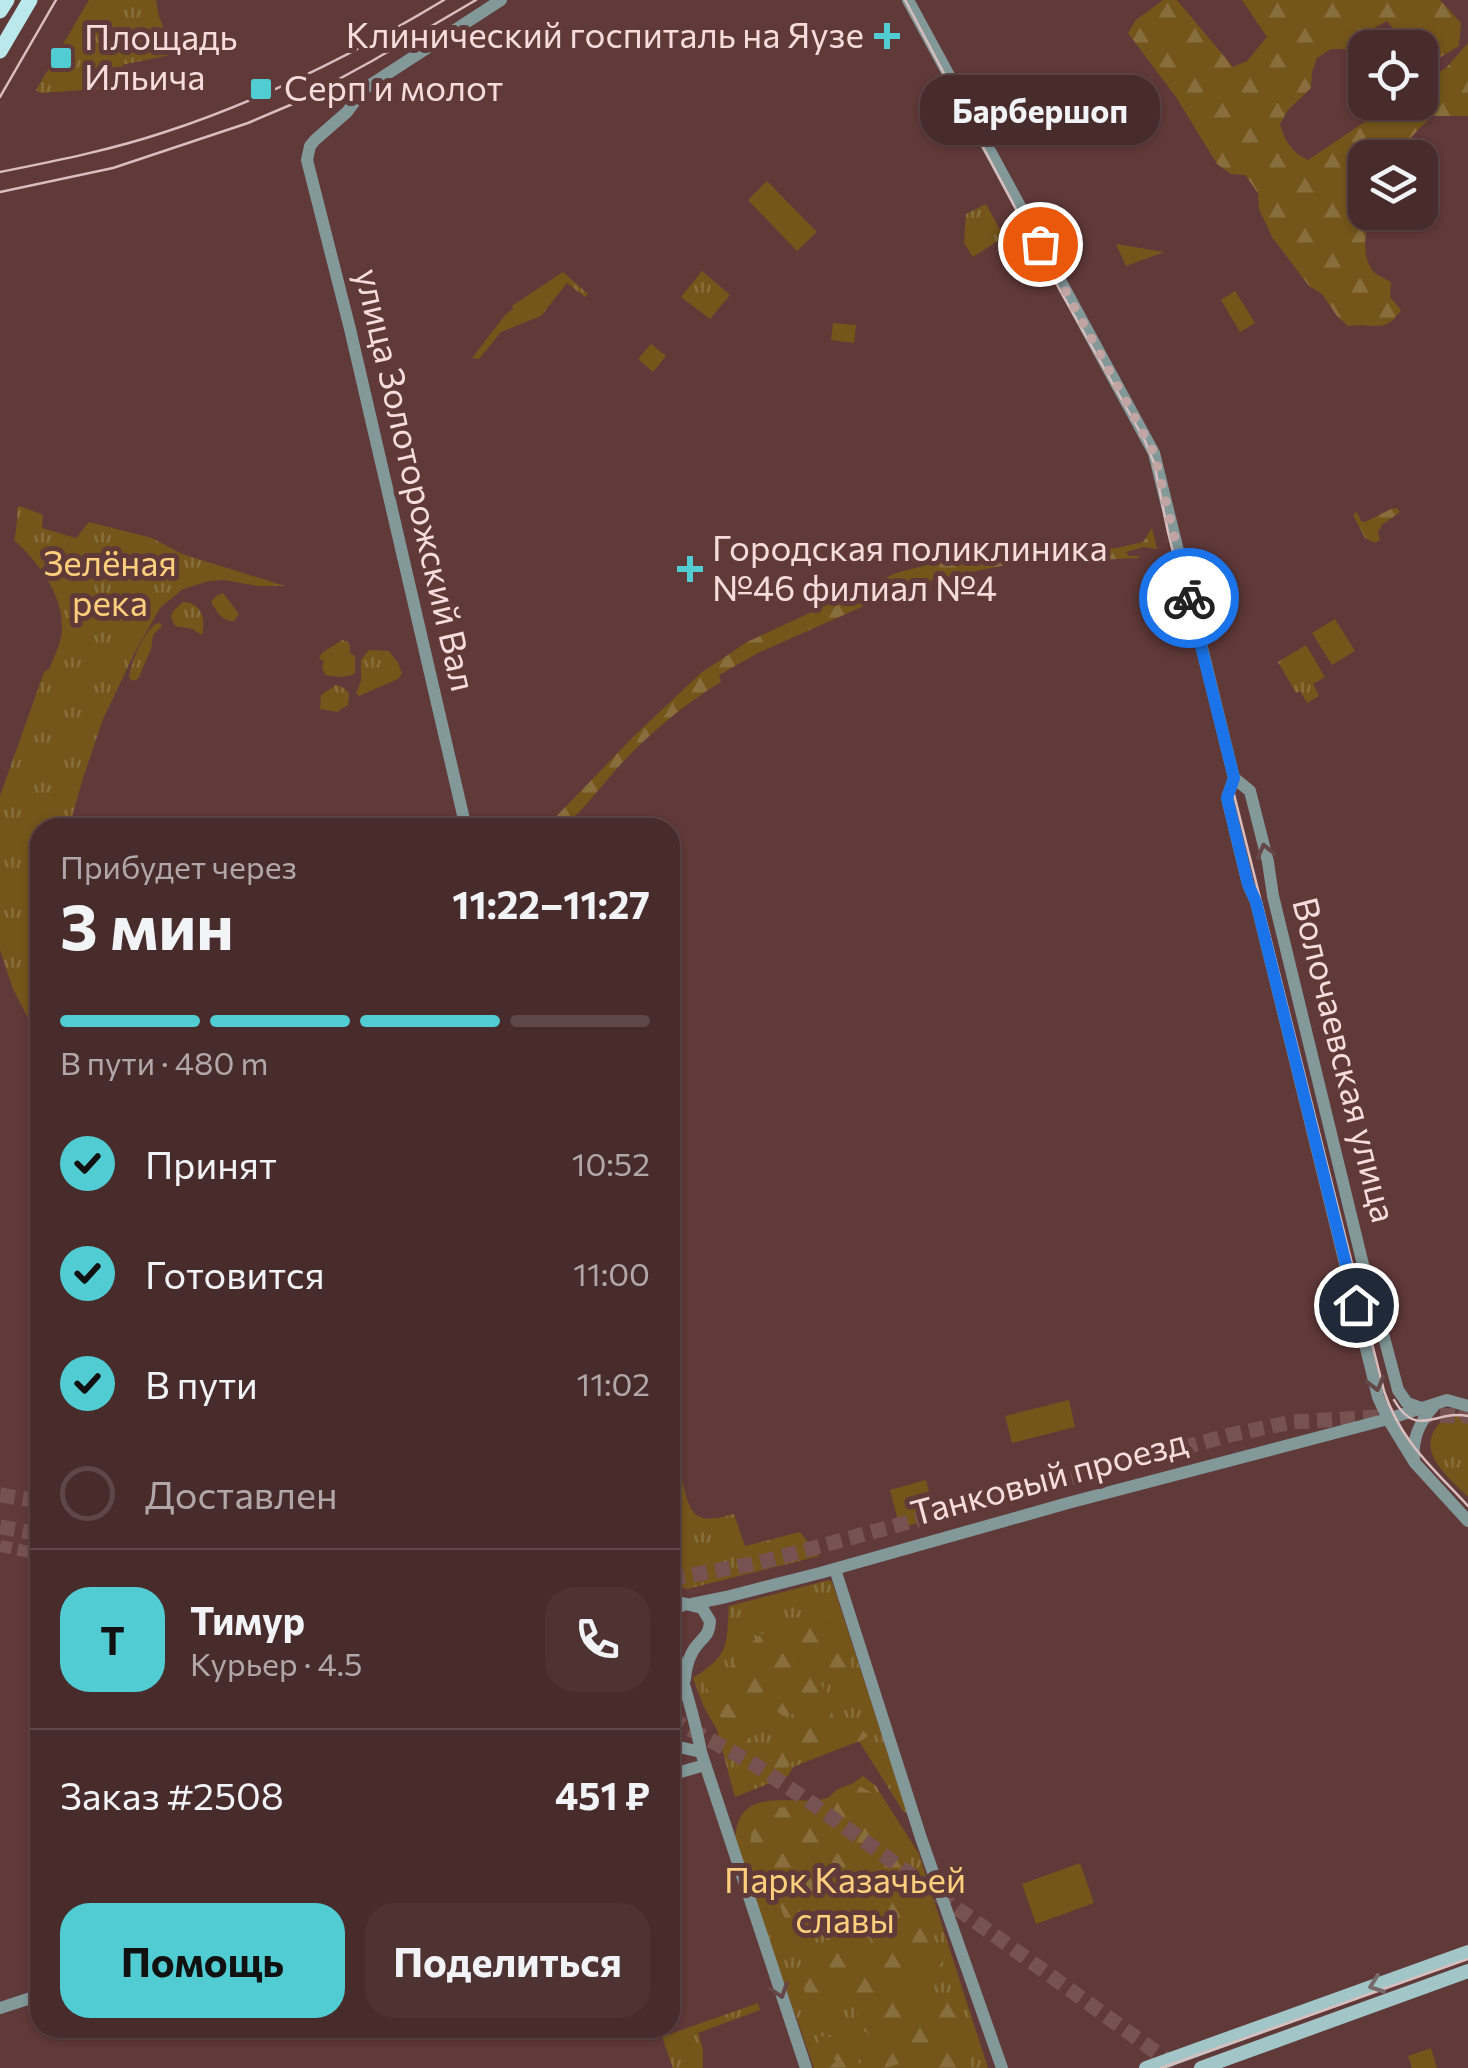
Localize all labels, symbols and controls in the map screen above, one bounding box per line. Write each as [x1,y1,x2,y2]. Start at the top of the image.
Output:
place label: Клинический госпиталь на Яузе [346,12,864,55]
place label: Площадь Ильича [84,14,238,97]
marker: Клинический госпиталь на Яузе [874,23,900,49]
map controls [1348,30,1438,230]
button: locate [1348,30,1438,120]
marker: Площадь Ильича [48,45,74,71]
place label: Серп и молот [284,65,503,108]
callout: Барбершоп [920,74,1160,144]
marker: Серп и молот [248,76,274,102]
text: Барбершоп [952,90,1128,130]
button: layers [1348,140,1438,230]
pin [998,202,1083,287]
icon: bag [1013,217,1068,272]
street label: улица Золоторожский Вал [348,264,487,695]
place label: Городская поликлиника №46 филиал №4 [712,525,1108,608]
park label: Зелёная река [43,540,177,623]
courier [1139,548,1239,648]
marker: Городская поликлиника №46 филиал №4 [677,556,703,582]
icon: bike [1162,571,1217,626]
one-way arrow [1256,843,1277,860]
text: Прибудет через [60,846,297,886]
text: 11:22–11:27 [452,880,650,927]
text: 3 мин [60,884,234,963]
street label: Волочаевская улица [1285,893,1408,1226]
text: В пути · 480 m [60,1042,268,1082]
icon: check [60,1136,115,1191]
text: Принят [145,1140,277,1187]
text: 10:52 [572,1143,650,1183]
icon: check [60,1246,115,1301]
text: Готовится [145,1250,325,1297]
text: 11:00 [573,1253,650,1293]
pin [1314,1263,1399,1348]
icon: home [1329,1278,1384,1333]
icon: check [60,1356,115,1411]
text: В пути [145,1360,258,1407]
text: 11:02 [577,1363,650,1403]
one-way arrow [1364,1375,1385,1392]
street label: Танковый проезд [906,1418,1191,1533]
text: Доставлен [145,1470,338,1517]
button: phone [545,1587,650,1692]
text: Тимур [190,1596,305,1643]
text: Т [100,1616,125,1663]
text: Курьер · 4.5 [190,1643,362,1683]
text: Заказ #2508 [60,1771,284,1818]
text: 451 ₽ [555,1771,650,1818]
park label: Парк Казачьей славы [724,1857,966,1940]
button: Помощь [60,1903,345,2018]
button: Поделиться [365,1903,650,2018]
one-way arrow [1369,1973,1386,1994]
one-way arrow [768,1981,789,1998]

